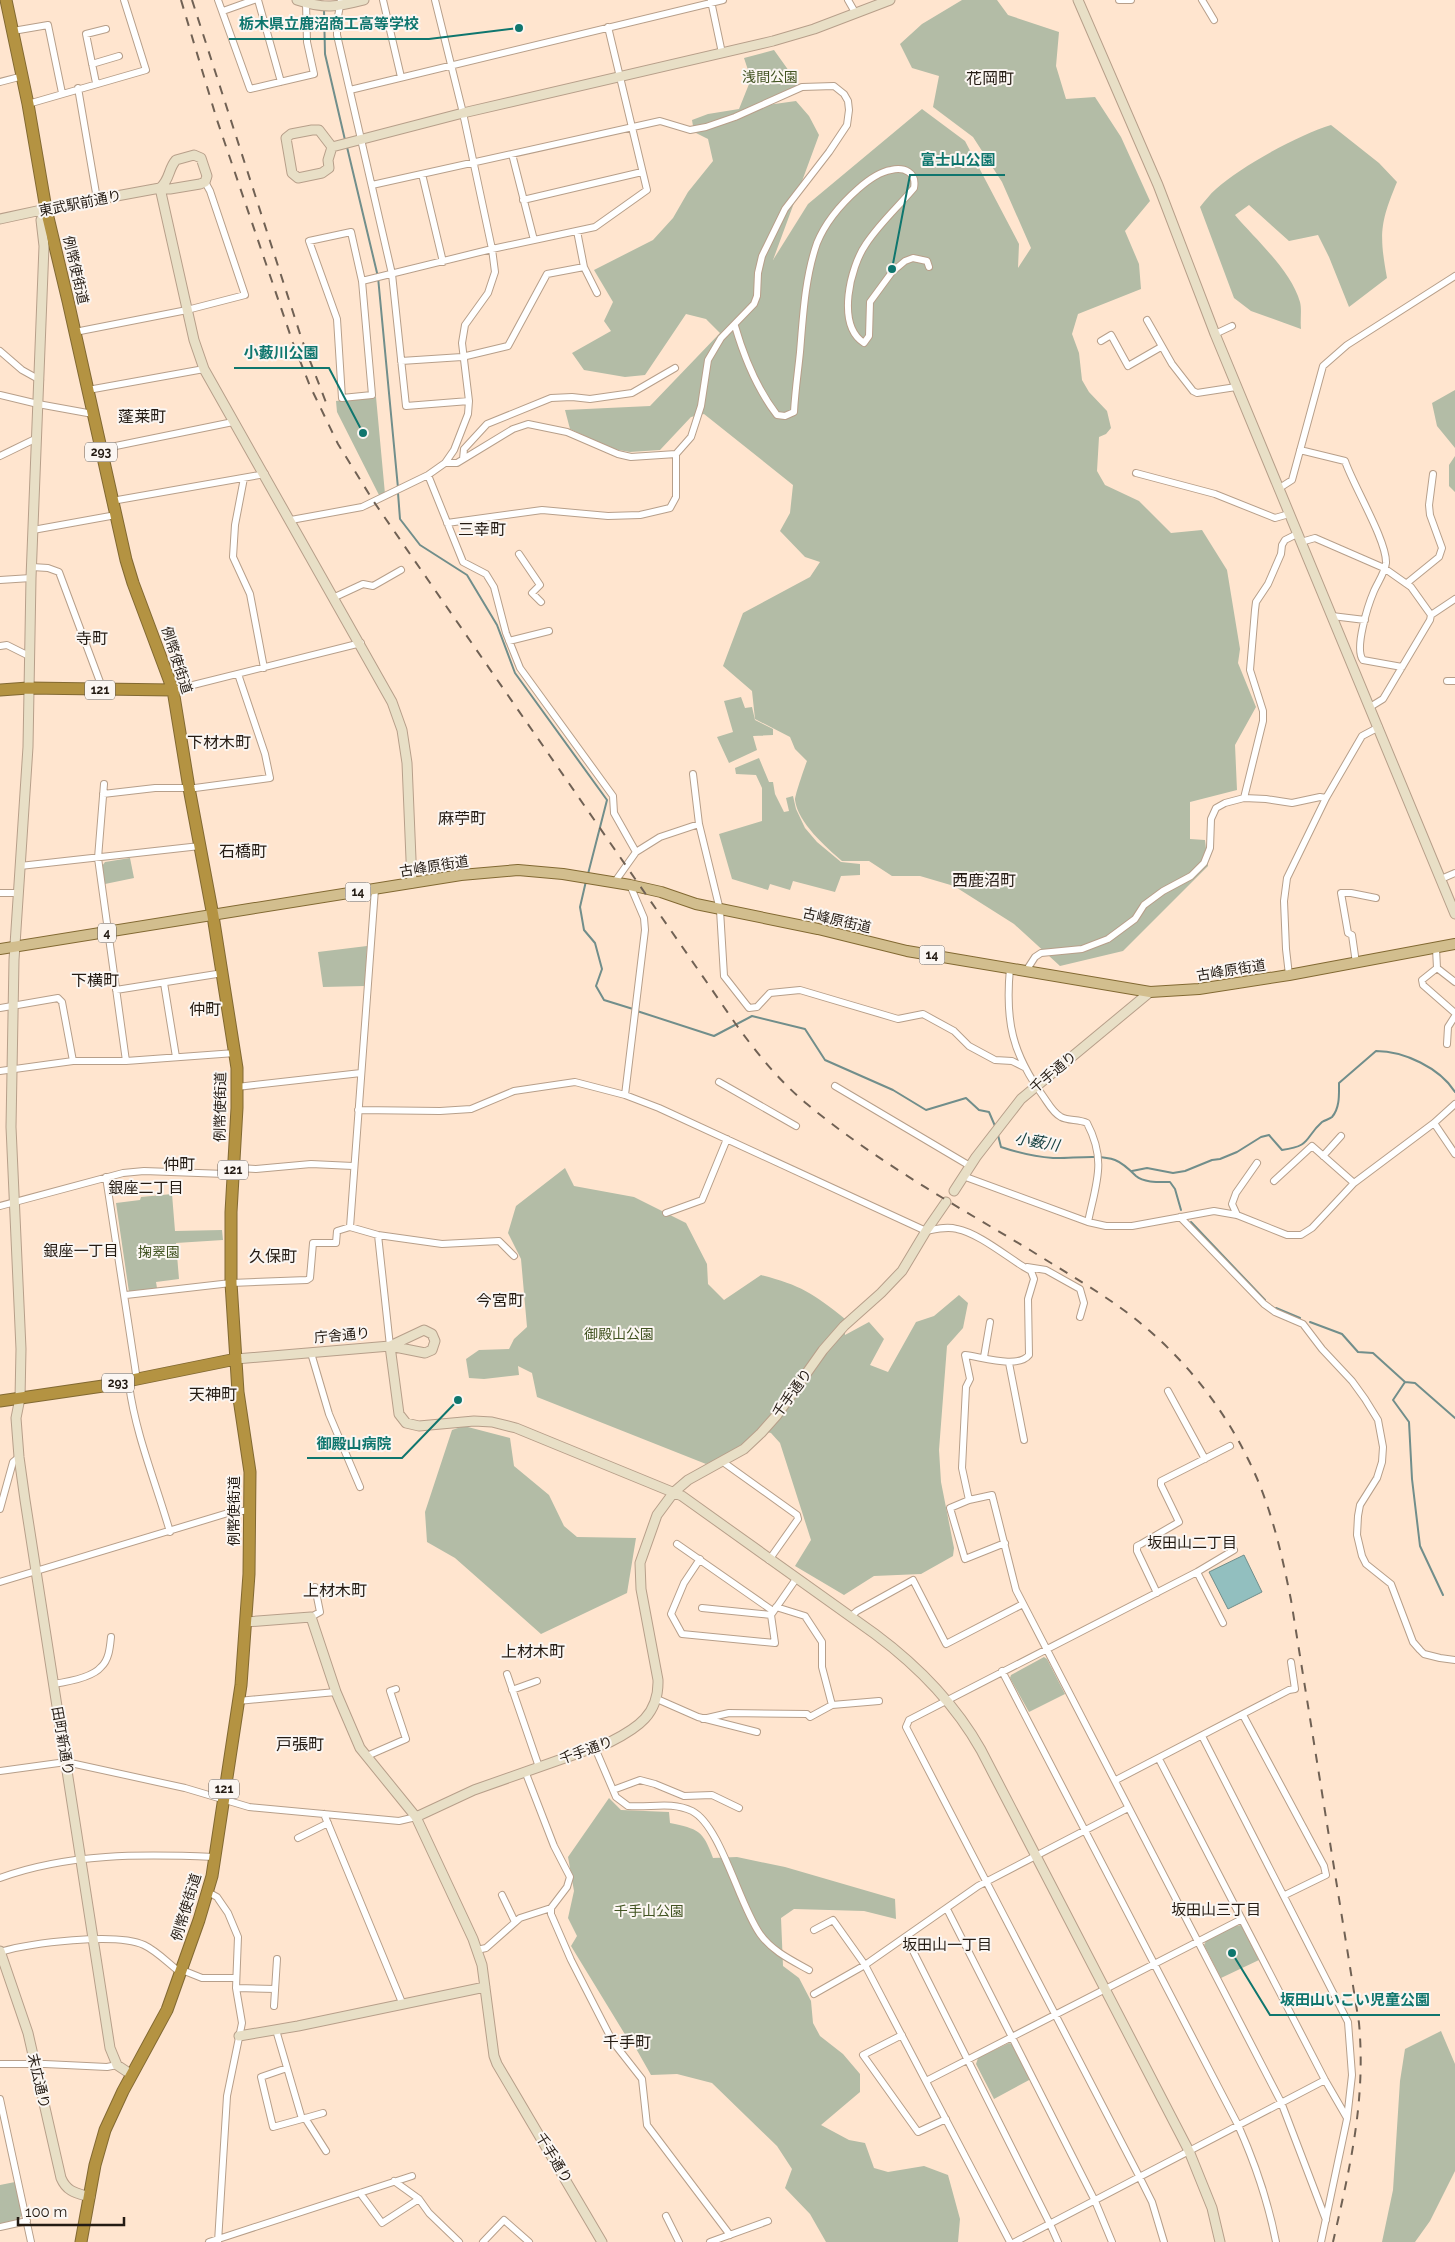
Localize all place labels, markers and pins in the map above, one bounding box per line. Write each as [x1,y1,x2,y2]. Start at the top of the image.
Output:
callout: 栃木県立鹿沼商工高等学校 [229,9,429,39]
callout: 富士山公園 [910,145,1005,175]
callout: 小藪川公園 [234,338,329,368]
callout: 御殿山病院 [307,1428,402,1458]
callout: 坂田山いこい児童公園 [1270,1985,1440,2015]

